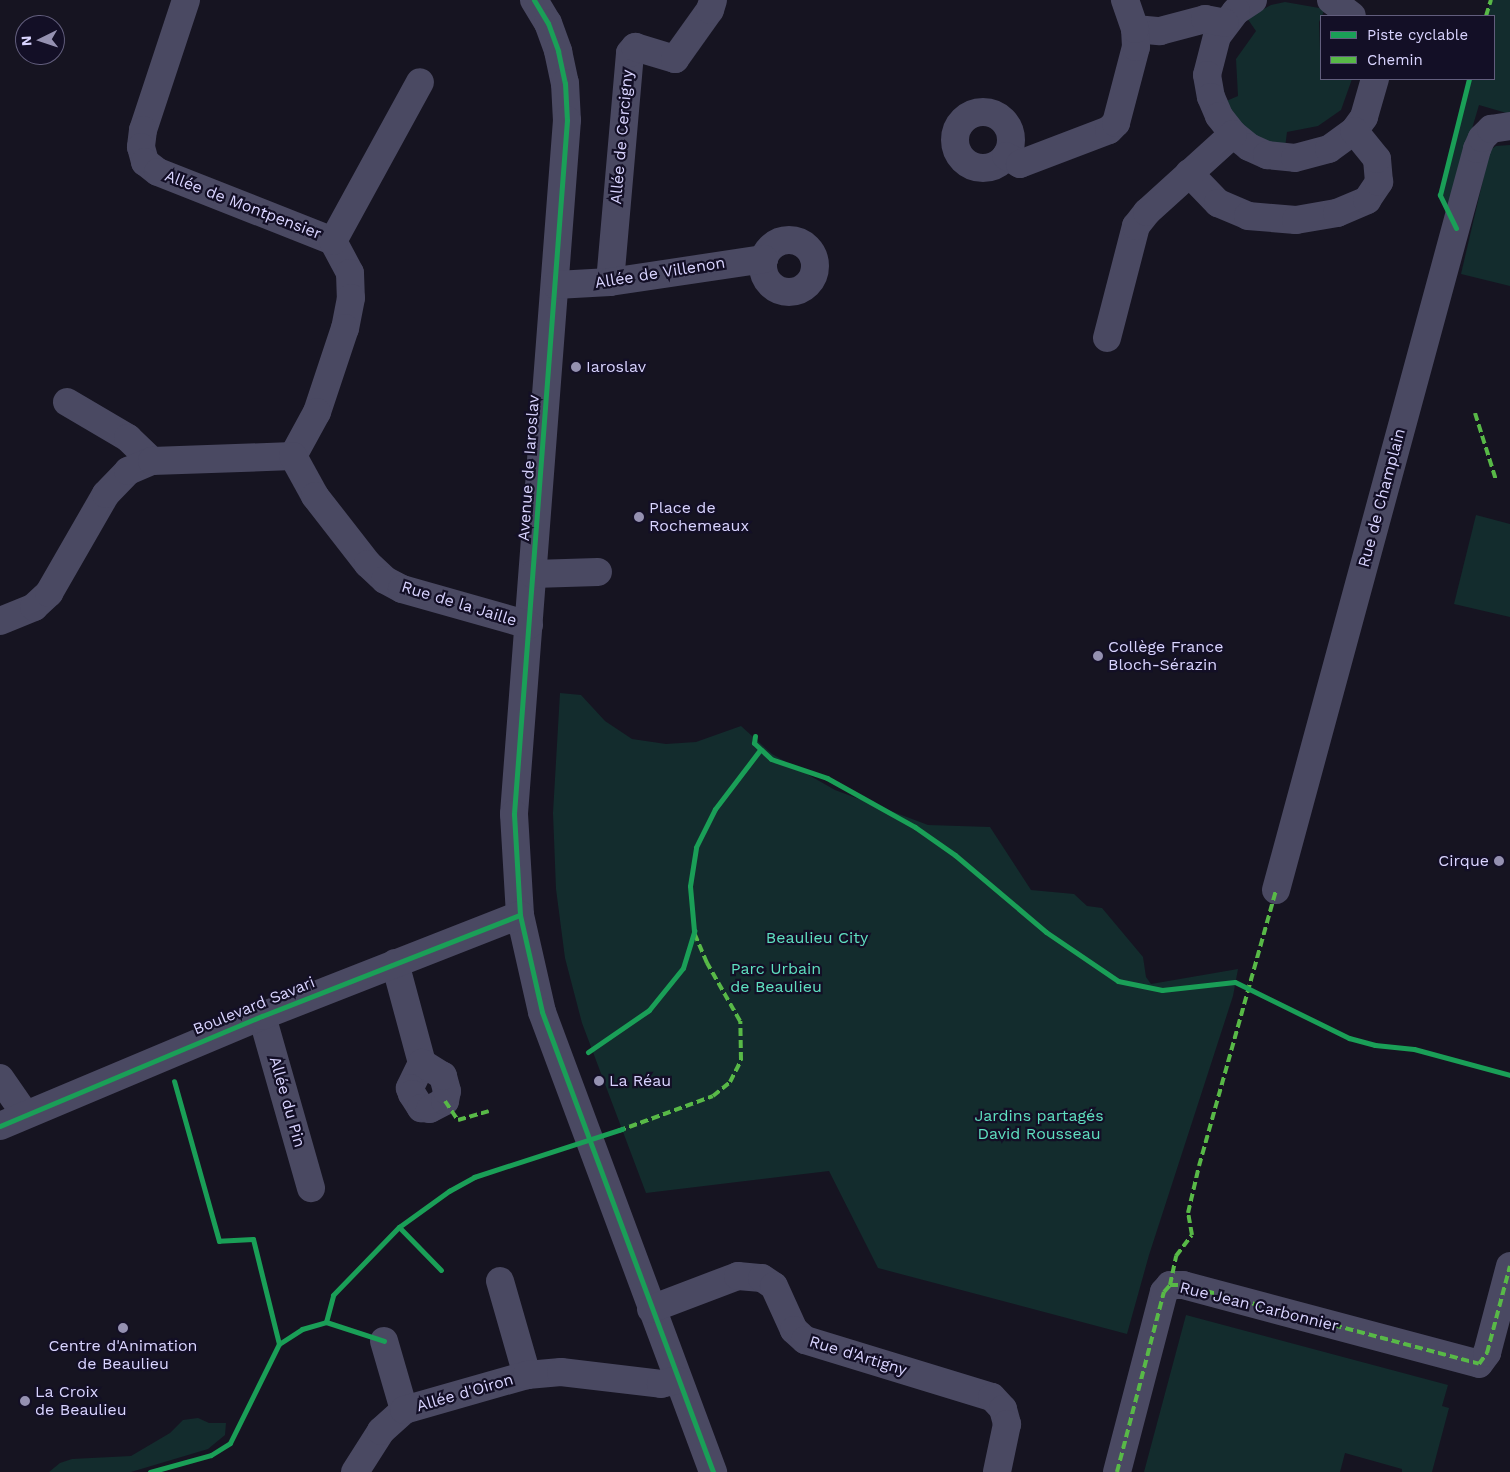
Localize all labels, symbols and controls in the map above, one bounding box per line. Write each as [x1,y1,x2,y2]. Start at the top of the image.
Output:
north arrow [15,15,65,65]
legend [1320,15,1495,80]
text: Piste cyclable [1367,26,1468,44]
text: N [18,35,34,47]
text: Chemin [1367,51,1423,69]
street label: Allée de Cercigny [607,69,637,205]
street label: Allée de Montpensier [162,166,324,244]
street label: Allée de Villenon [593,253,727,293]
place label: Iaroslav [586,357,646,377]
marker: Iaroslav [570,361,582,373]
street label: Avenue de Iaroslav [514,394,544,542]
street label: Rue de Champlain [1354,426,1410,570]
place label: Place de Rochemeaux [649,498,749,536]
marker: Place de Rochemeaux [633,511,645,523]
street label: Rue de la Jaille [399,577,519,631]
place label: Collège France Bloch-Sérazin [1108,637,1223,675]
marker: Collège France Bloch-Sérazin [1092,650,1104,662]
place label: Cirque [1438,851,1489,871]
marker: Cirque [1493,855,1505,867]
park label: Beaulieu City [766,928,868,948]
park label: Parc Urbain de Beaulieu [730,959,822,997]
street label: Boulevard Savari [190,973,318,1039]
street label: Allée du Pin [265,1054,309,1150]
place label: La Réau [609,1071,672,1091]
marker: La Réau [593,1075,605,1087]
park label: Jardins partagés David Rousseau [974,1106,1104,1144]
street label: Rue Jean Carbonnier [1177,1278,1341,1336]
marker: Centre d'Animation de Beaulieu [117,1322,129,1334]
street label: Rue d'Artigny [807,1332,909,1380]
place label: Centre d'Animation de Beaulieu [49,1336,197,1374]
street label: Allée d'Oiron [414,1370,516,1416]
place label: La Croix de Beaulieu [35,1382,127,1420]
marker: La Croix de Beaulieu [19,1395,31,1407]

